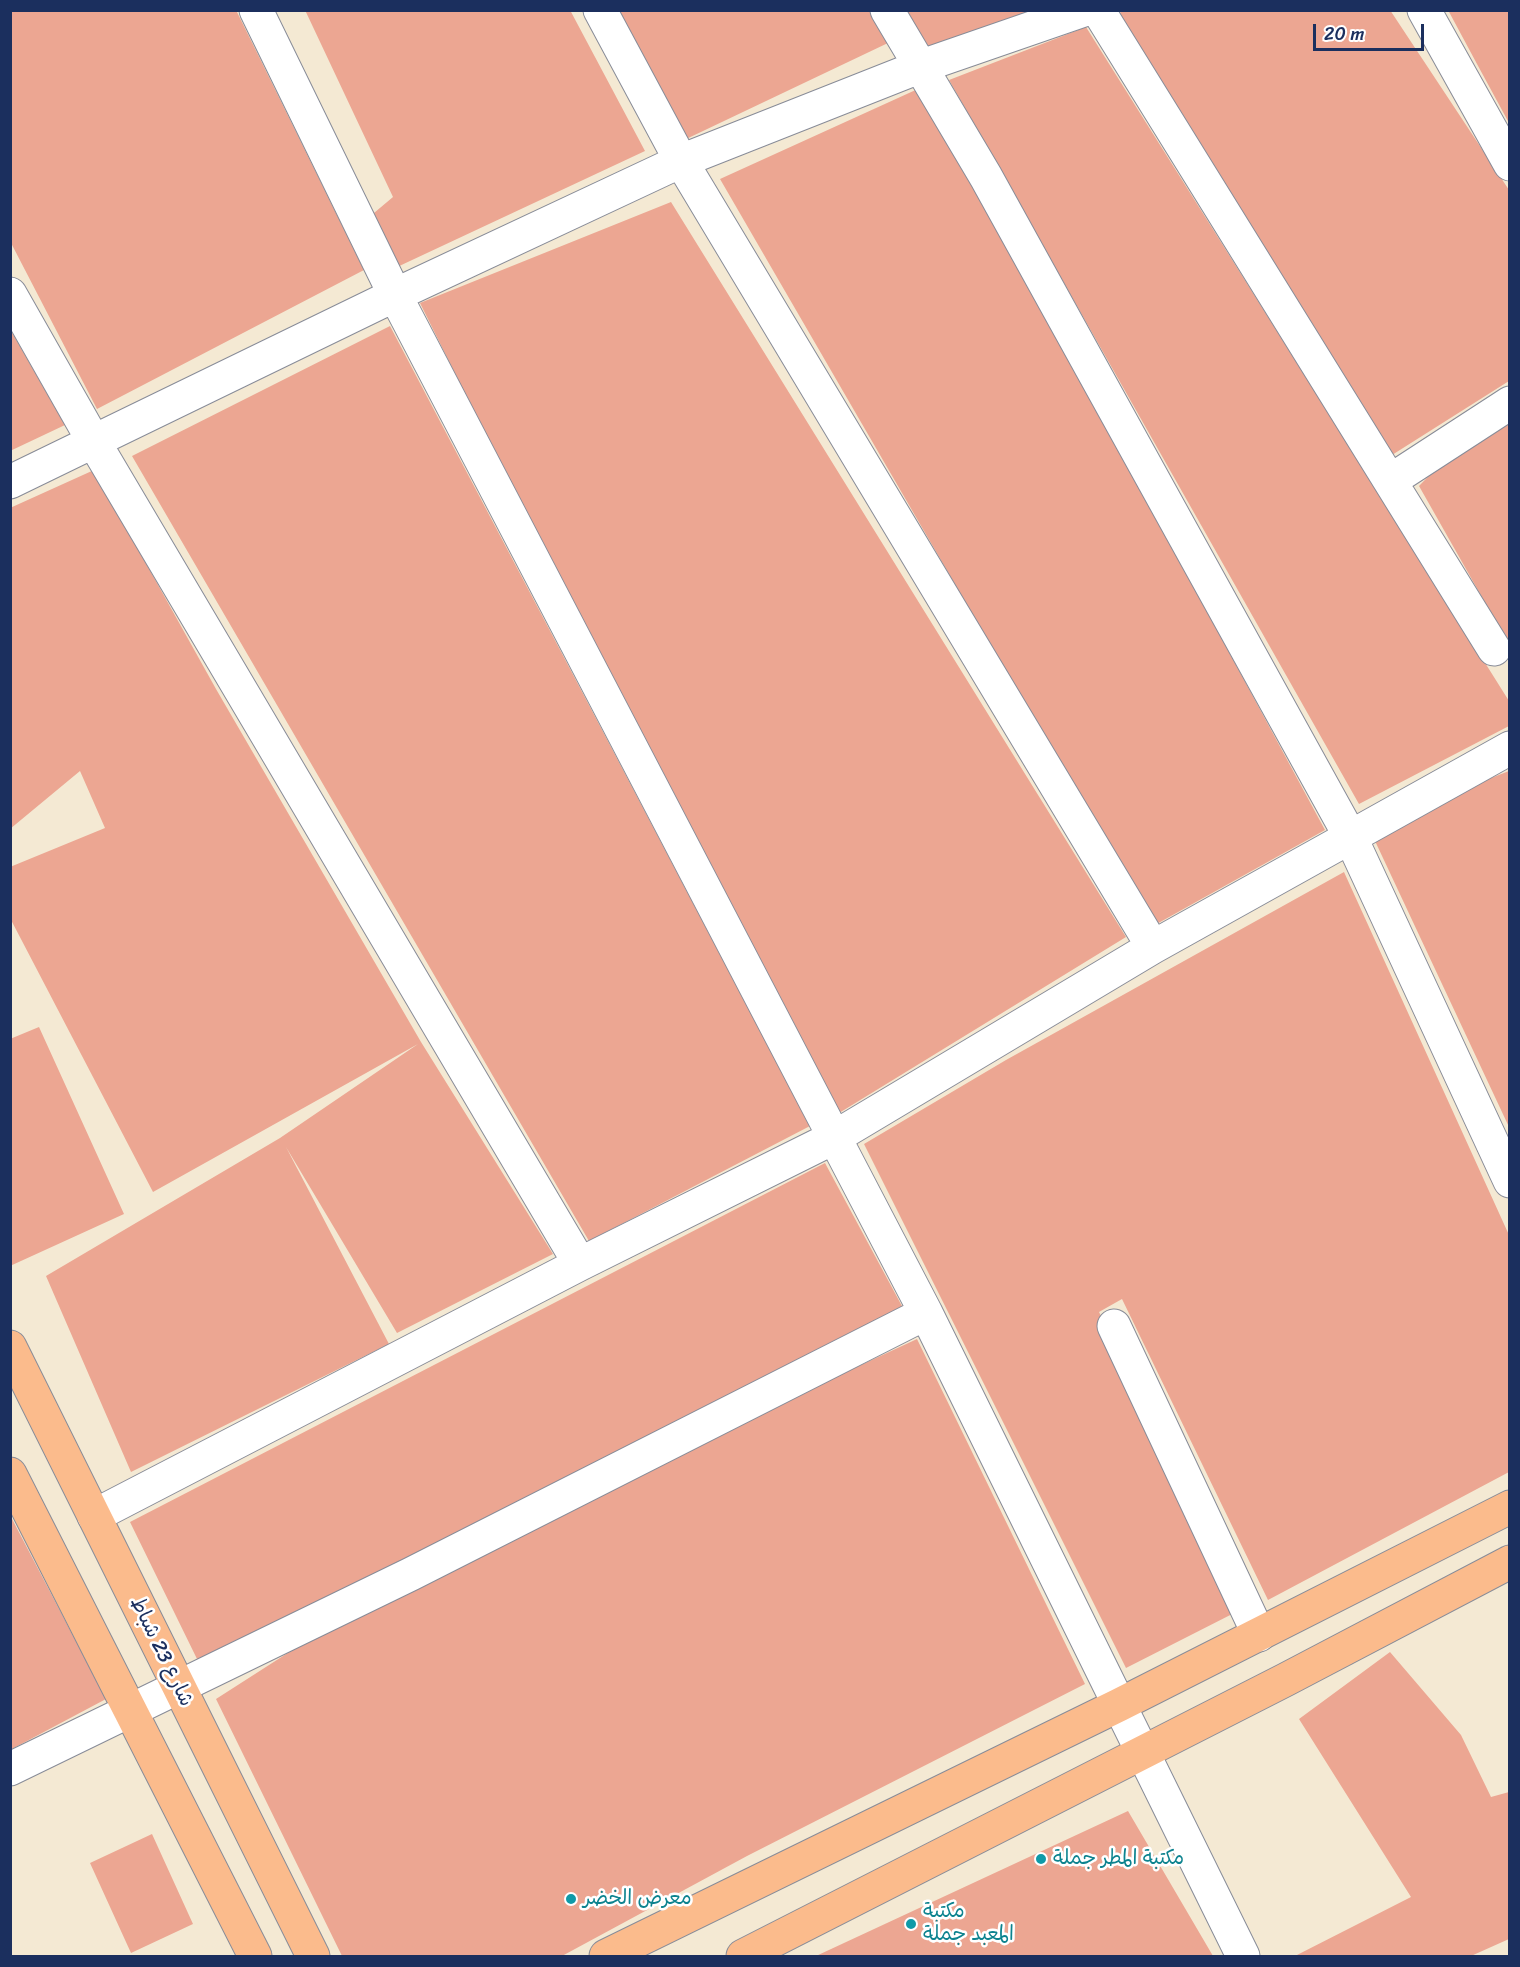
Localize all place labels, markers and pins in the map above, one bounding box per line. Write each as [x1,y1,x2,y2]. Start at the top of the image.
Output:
place label: مكتبة المطر جملة [1053,1847,1184,1871]
marker: مكتبة المطر جملة [1034,1852,1048,1866]
place label: معرض الخضر [583,1887,692,1911]
marker: معرض الخضر [564,1892,578,1906]
place label: مكتبة المعبد جملة [923,1900,1014,1947]
marker: مكتبة المعبد جملة [904,1917,918,1931]

